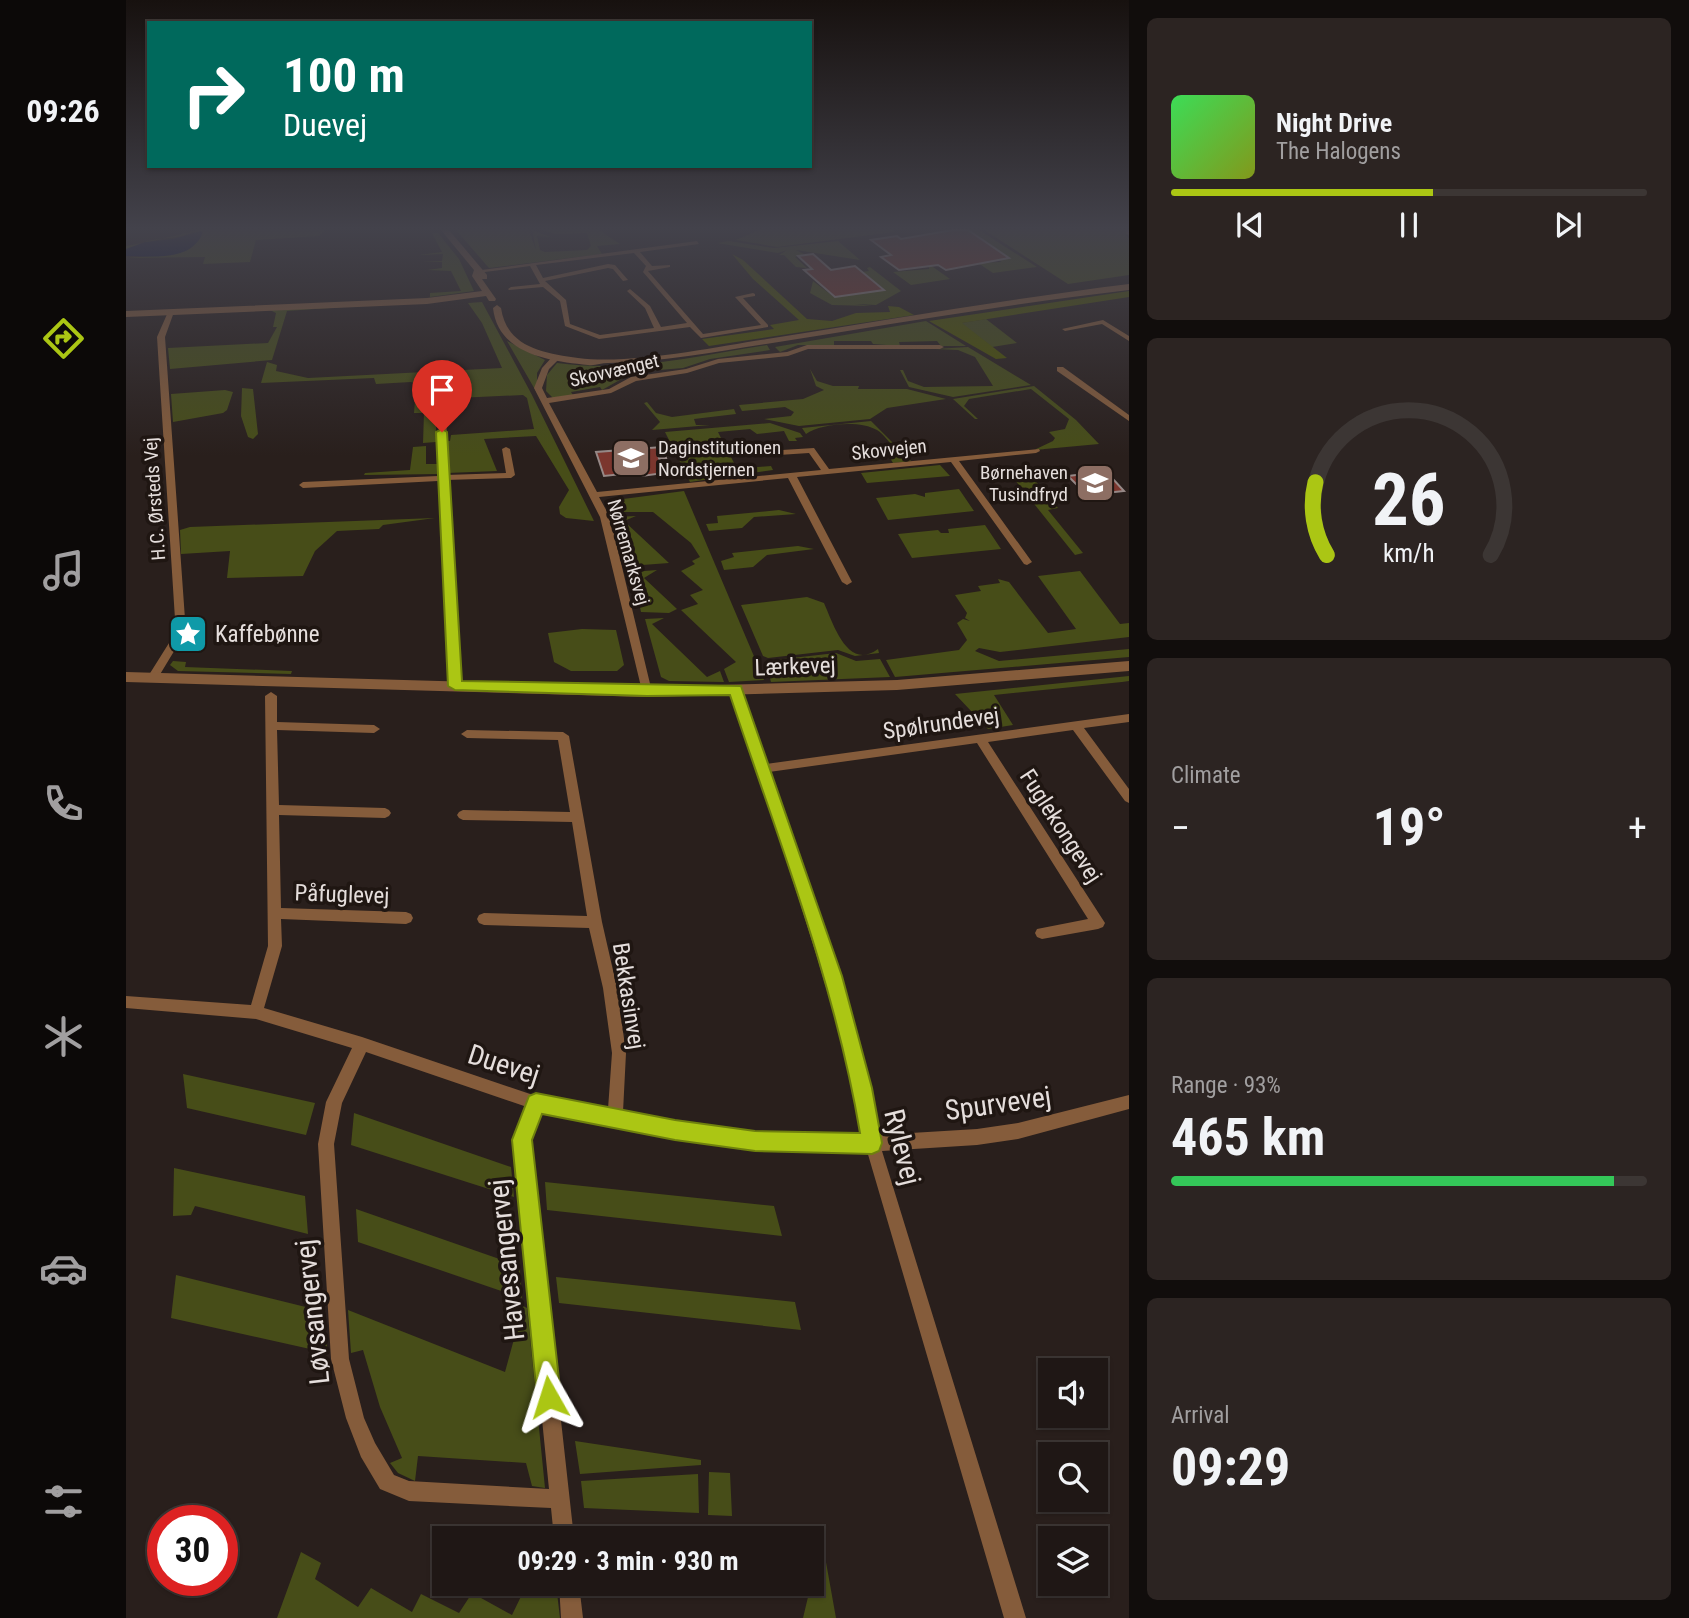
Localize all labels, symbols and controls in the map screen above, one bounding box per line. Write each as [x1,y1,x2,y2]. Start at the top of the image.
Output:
text: 100 m [283,47,405,104]
icon: right [168,49,259,140]
text: 09:26 [26,92,100,130]
text: Duevej [283,106,367,144]
text: Night Drive [1276,108,1392,138]
text: The Halogens [1276,138,1401,165]
icon: previous [1231,206,1269,244]
icon: pause [1390,206,1428,244]
icon: next [1549,206,1587,244]
icon: directions [39,314,88,363]
street label: Skovvænget [567,349,661,392]
pin [412,360,472,432]
icon: arrive [423,371,461,409]
street label: Skovvejen [850,434,928,465]
place label: Daginstitutionen Nordstjernen [658,436,781,481]
street label: H.C. Ørsteds Vej [139,437,170,561]
school or university icon: Daginstitutionen Nordstjernen [610,437,652,479]
text: 26 [1372,457,1446,543]
place label: Børnehaven Tusindfryd [980,461,1068,506]
school or university icon: Børnehaven Tusindfryd [1074,462,1116,504]
street label: Nørremarksvej [602,497,655,608]
text: km/h [1383,539,1435,568]
icon: music [39,546,88,595]
place icon: Kaffebønne [167,613,209,655]
place label: Kaffebønne [215,621,320,648]
street label: Lærkevej [754,652,836,681]
street label: Spølrundevej [881,702,1001,745]
text: Climate [1171,762,1241,789]
street label: Fuglekongevej [1014,764,1107,888]
icon: phone [39,779,88,828]
text: 19° [1373,797,1445,858]
text: − [1171,806,1190,850]
text: + [1628,806,1647,850]
street label: Påfuglevej [294,879,390,910]
street label: Bekkasinvej [607,941,650,1051]
icon: climate [39,1012,88,1061]
street label: Duevej [464,1037,544,1092]
text: Range · 93% [1171,1072,1281,1099]
street label: Spurvevej [943,1080,1053,1127]
street label: Rylevej [877,1106,928,1189]
text: 465 km [1171,1107,1325,1168]
street label: Havesangervej [482,1178,531,1342]
street label: Løvsangervej [288,1238,337,1386]
icon: car [39,1244,88,1293]
map controls [1038,1358,1108,1596]
button: sound [1038,1358,1108,1428]
position arrow [512,1360,586,1434]
text: Arrival [1171,1402,1230,1429]
text: 09:29 [1171,1437,1290,1498]
button: search [1038,1442,1108,1512]
icon: filters [39,1477,88,1526]
speed limit sign: 30 [147,1505,238,1596]
button: layers [1038,1526,1108,1596]
text: 09:29 · 3 min · 930 m [518,1546,738,1576]

